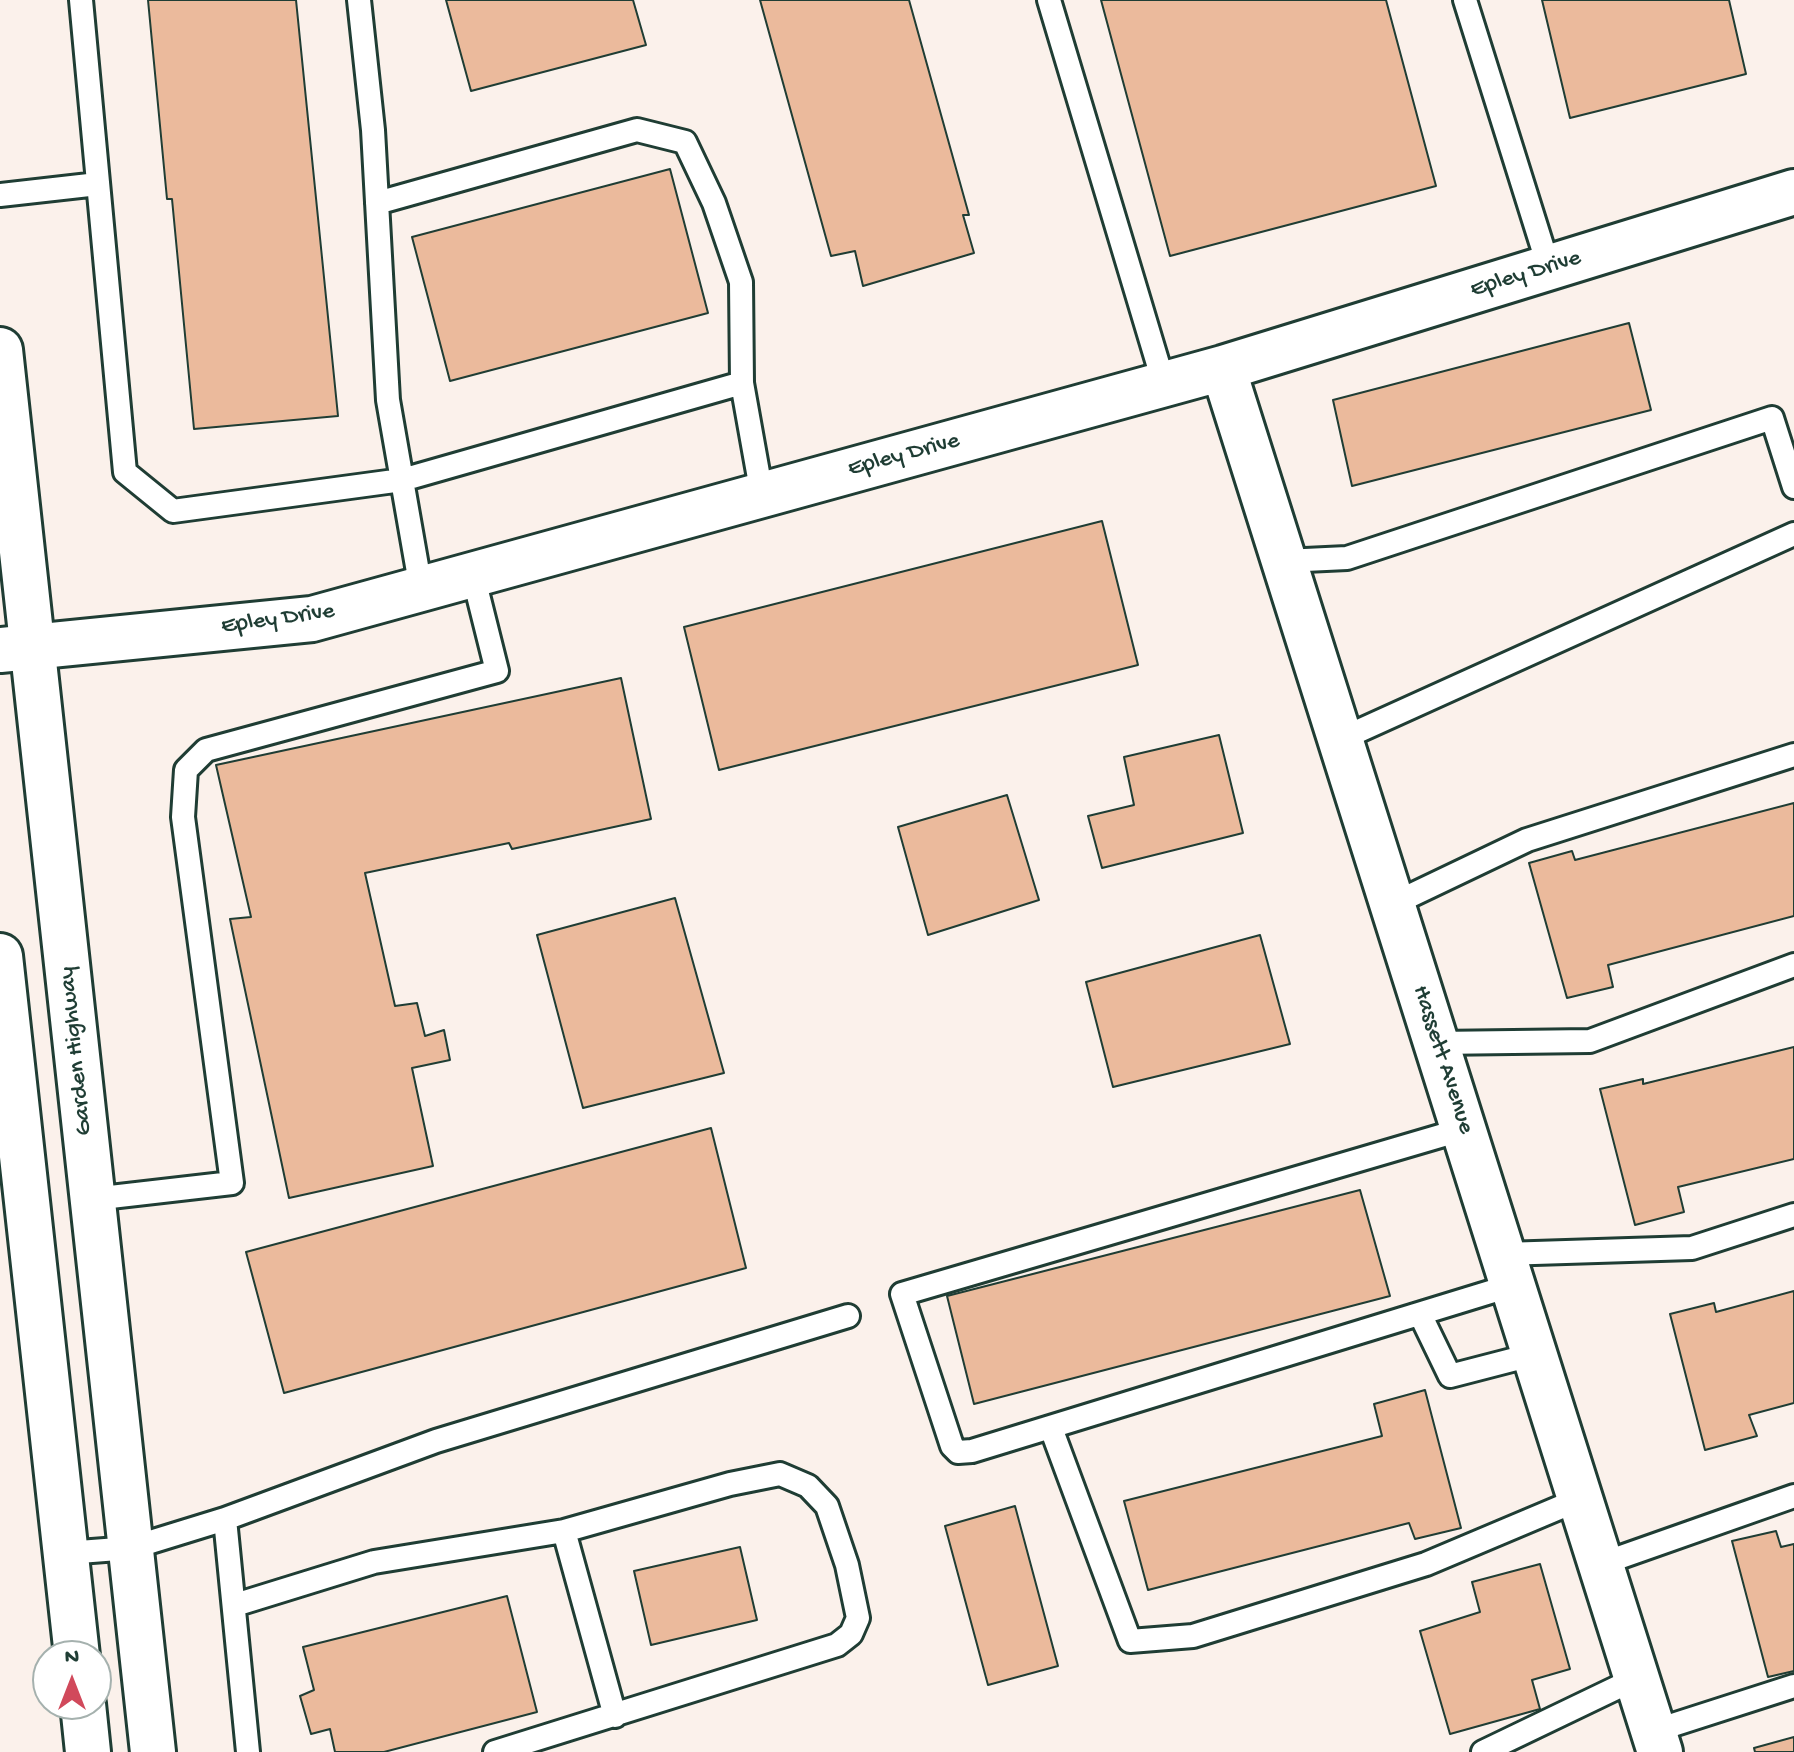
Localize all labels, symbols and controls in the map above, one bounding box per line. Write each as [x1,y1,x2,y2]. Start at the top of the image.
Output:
street label: Epley Drive [1467,245,1585,305]
street label: Epley Drive [845,427,963,485]
street label: Epley Drive [219,598,337,642]
street label: Garden Highway [54,965,100,1137]
street label: Hassett Avenue [1404,982,1480,1138]
north arrow [32,1640,112,1720]
text: N [65,1645,79,1671]

